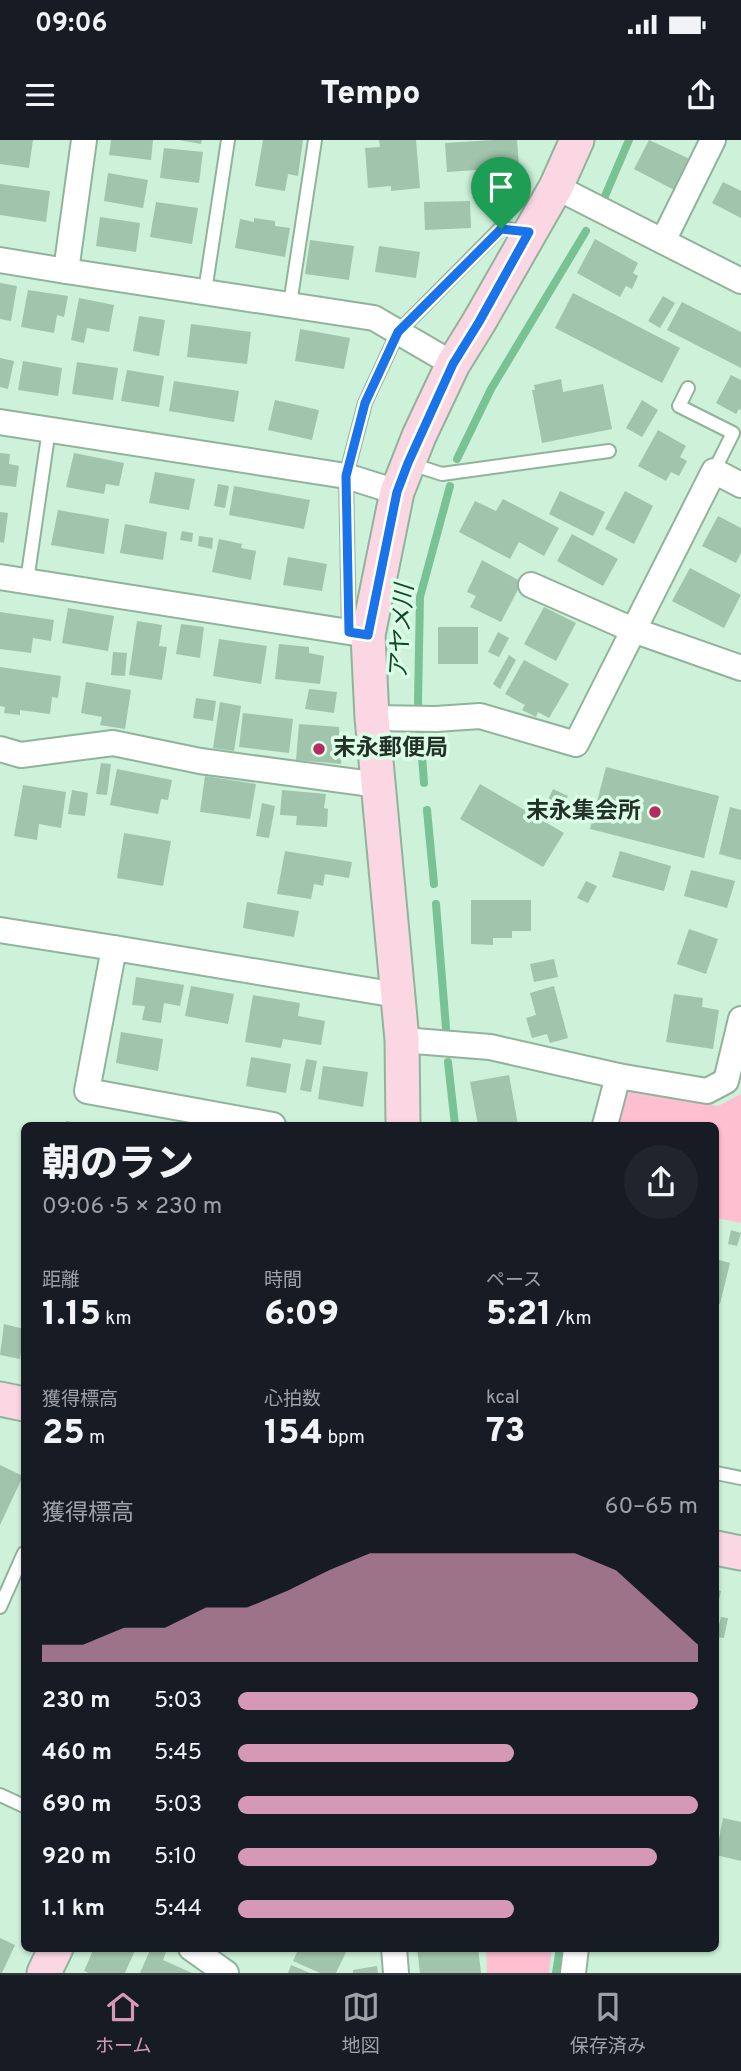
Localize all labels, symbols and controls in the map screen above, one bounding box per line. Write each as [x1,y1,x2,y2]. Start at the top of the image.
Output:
text: 09:06 [35,8,107,41]
text: Tempo [320,75,421,115]
icon: menu [21,76,59,114]
icon: share [682,76,720,114]
pin [471,157,531,229]
icon: arrive [482,168,520,206]
water label: アヤメ川 [385,580,422,681]
place label: 末永郵便局 [333,735,448,764]
marker: 末永郵便局 [311,741,327,757]
place label: 末永集会所 [526,798,641,827]
marker: 末永集会所 [647,804,663,820]
text: 朝のラン [42,1142,194,1191]
button: share [624,1145,698,1219]
text: 09:06 · 5 × 230 m [42,1193,222,1222]
text: 距離 [42,1269,80,1293]
text: 時間 [264,1269,302,1293]
text: ペース [486,1269,542,1293]
text: 1.15 [42,1293,101,1337]
text: 6:09 [264,1293,339,1337]
text: 5:21 [486,1293,552,1337]
text: km [101,1307,132,1331]
text: /km [552,1307,592,1331]
text: kcal [486,1386,520,1410]
text: 獲得標高 [42,1388,118,1412]
text: 心拍数 [264,1388,321,1412]
text: 73 [486,1410,525,1454]
text: 25 [42,1412,85,1456]
text: 154 [264,1412,323,1456]
text: m [85,1426,105,1450]
text: bpm [323,1426,365,1450]
text: 60–65 m [605,1493,698,1522]
text: 獲得標高 [42,1500,134,1529]
text: 230 m [42,1687,111,1716]
text: 5:03 [154,1687,202,1716]
text: 460 m [42,1739,112,1768]
text: 5:45 [154,1739,202,1768]
text: 690 m [42,1791,111,1820]
text: 5:03 [154,1791,202,1820]
text: 920 m [42,1843,111,1872]
text: 5:10 [154,1843,197,1872]
text: 1.1 km [42,1895,105,1924]
text: 5:44 [154,1895,202,1924]
tab: ホーム [95,1988,152,2059]
tab: 地図 [342,1988,380,2059]
tab: 保存済み [570,1988,646,2059]

